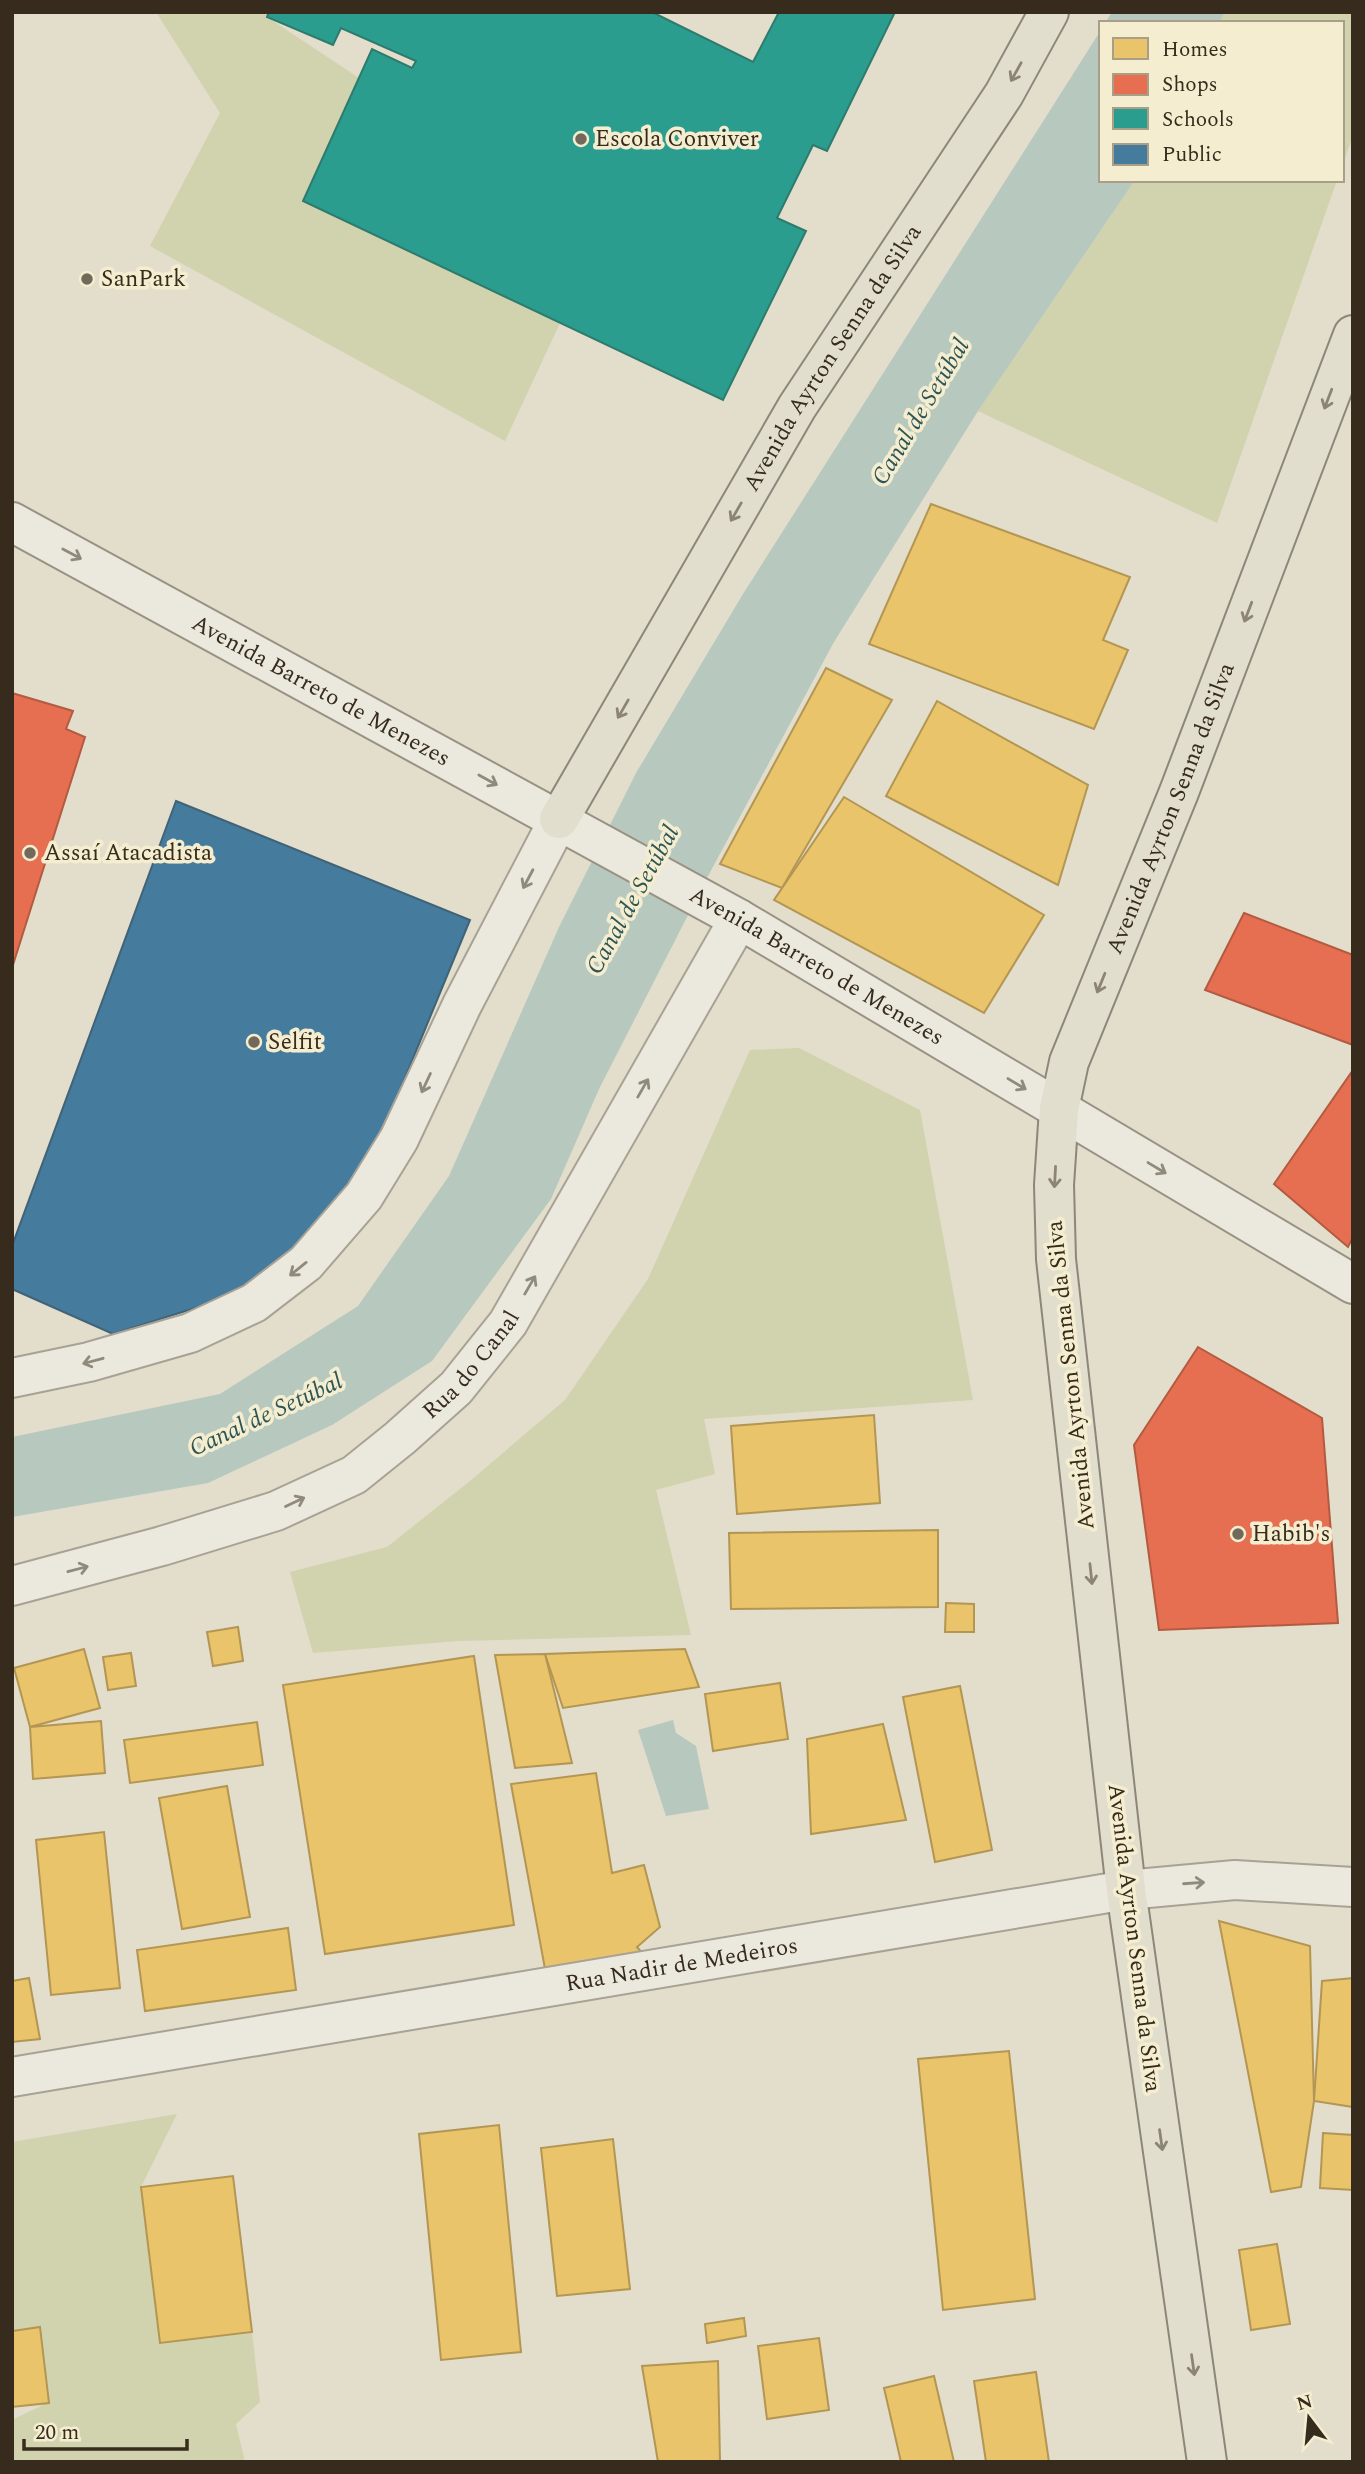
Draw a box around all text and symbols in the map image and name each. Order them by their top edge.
legend [1099,21,1344,182]
text: Homes [1162,34,1228,66]
one-way arrow [1009,61,1022,82]
text: Shops [1162,69,1218,101]
text: Schools [1162,104,1234,136]
place label: Escola Conviver [595,122,759,157]
marker: Escola Conviver [573,131,589,147]
text: Public [1162,139,1222,171]
street label: Avenida Ayrton Senna da Silva [734,217,931,498]
place label: SanPark [101,262,186,297]
marker: SanPark [79,271,95,287]
water label: Canal de Setúbal [863,332,979,492]
one-way arrow [1321,388,1333,409]
one-way arrow [729,501,742,522]
one-way arrow [62,547,82,561]
one-way arrow [1240,600,1253,622]
street label: Avenida Barreto de Menezes [185,606,457,776]
street label: Avenida Ayrton Senna da Silva [1097,658,1244,960]
one-way arrow [615,699,629,719]
one-way arrow [477,773,497,787]
water label: Canal de Setúbal [577,819,689,981]
place label: Assaí Atacadista [44,836,212,871]
marker: Assaí Atacadista [22,845,38,861]
one-way arrow [520,868,534,889]
street label: Avenida Barreto de Menezes [683,877,951,1055]
one-way arrow [1094,972,1107,993]
place label: Selfit [268,1025,322,1060]
marker: Selfit [246,1034,262,1050]
one-way arrow [419,1071,432,1093]
one-way arrow [1007,1077,1027,1091]
one-way arrow [636,1078,650,1098]
one-way arrow [1147,1161,1167,1175]
one-way arrow [1048,1165,1061,1188]
street label: Avenida Ayrton Senna da Silva [1037,1219,1105,1531]
one-way arrow [290,1261,308,1276]
one-way arrow [524,1275,537,1296]
street label: Rua do Canal [414,1304,529,1428]
one-way arrow [82,1355,105,1368]
water label: Canal de Setúbal [183,1364,349,1466]
one-way arrow [284,1495,306,1508]
place label: Habib's [1252,1517,1330,1552]
marker: Habib's [1230,1526,1246,1542]
one-way arrow [67,1562,89,1575]
one-way arrow [1085,1562,1098,1584]
street label: Avenida Ayrton Senna da Silva [1098,1782,1170,2094]
one-way arrow [1182,1876,1205,1889]
street label: Rua Nadir de Medeiros [563,1928,800,2001]
one-way arrow [1155,2128,1168,2151]
one-way arrow [1187,2353,1200,2376]
north arrow [1274,2383,1344,2453]
text: N [1293,2387,1316,2419]
scale bar [24,2408,187,2452]
text: 20 m [35,2417,79,2449]

